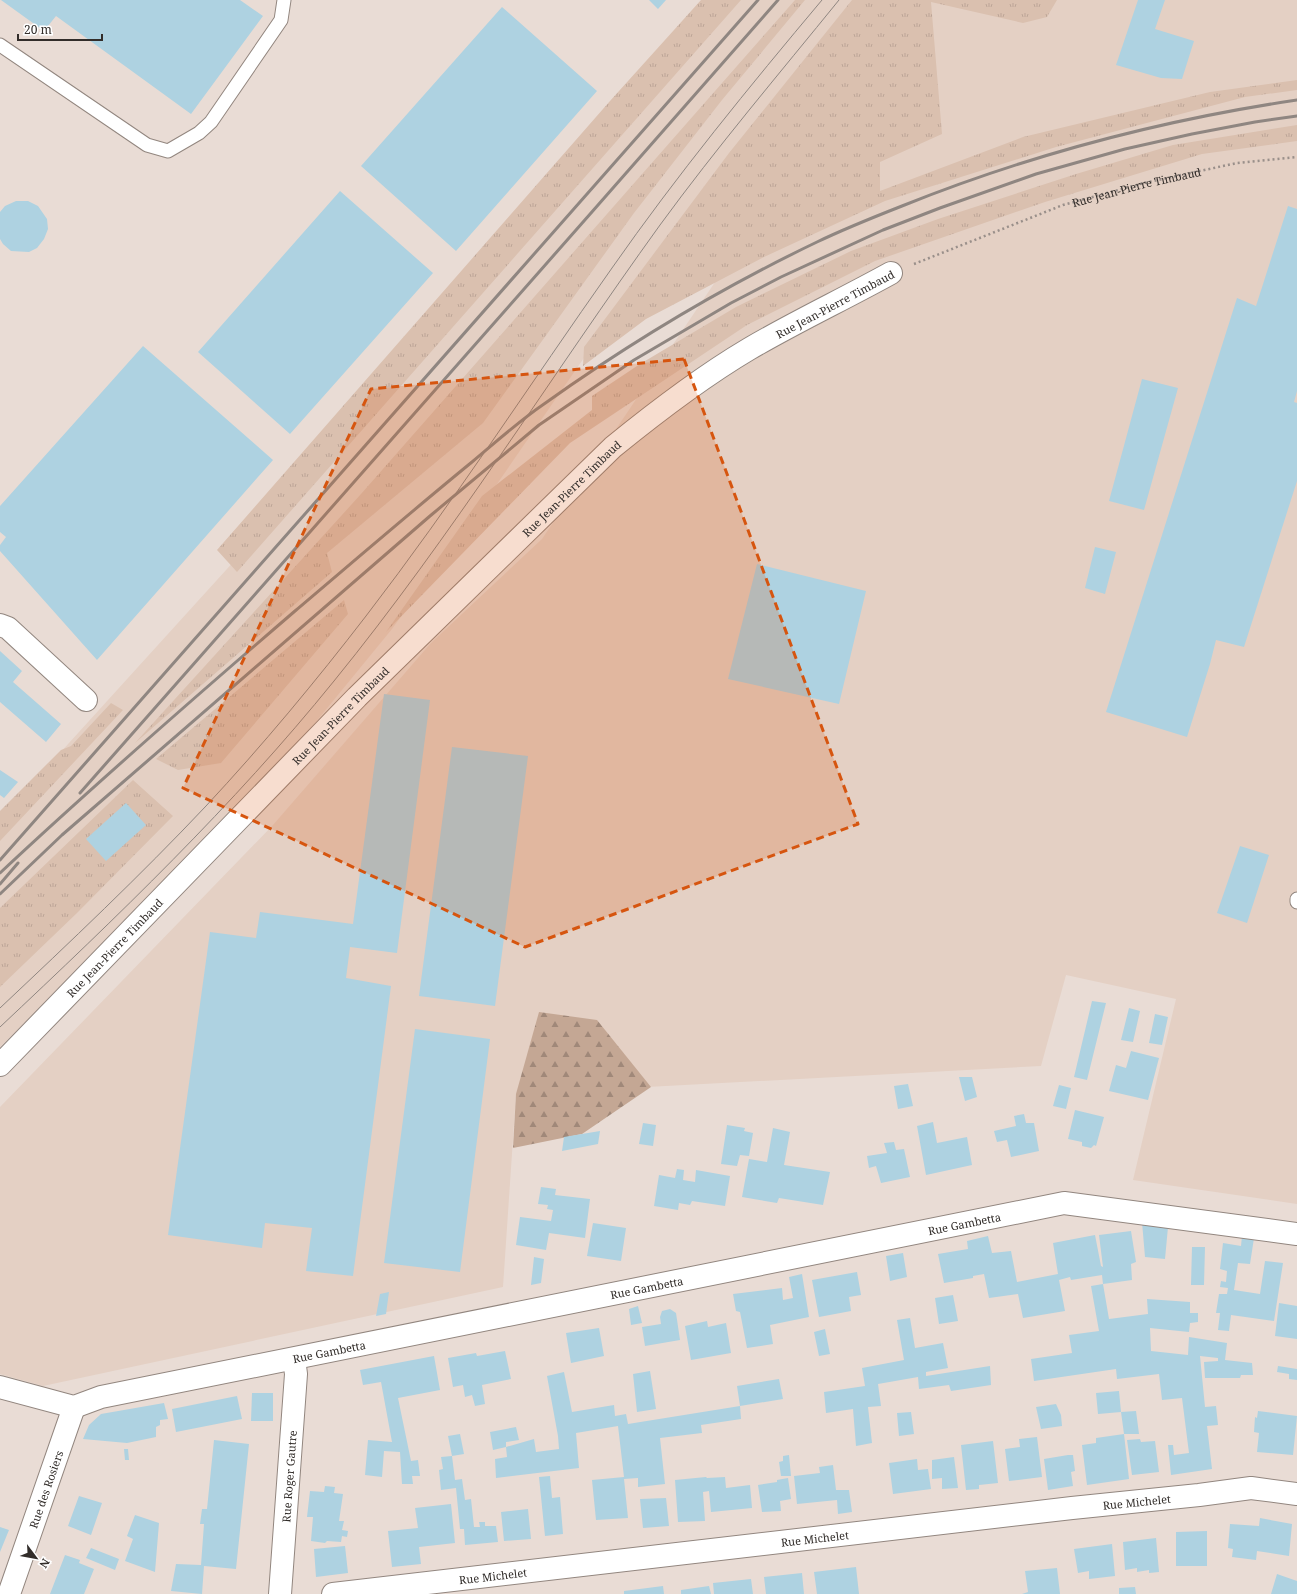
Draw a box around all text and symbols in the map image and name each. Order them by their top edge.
scale bar [18,16,102,42]
text: 20 m [24,21,52,38]
street label: Rue Jean-Pierre Timbaud [1070,163,1202,210]
street label: Rue Jean-Pierre Timbaud [773,266,897,342]
street label: Rue Jean-Pierre Timbaud [519,436,624,539]
street label: Rue Jean-Pierre Timbaud [288,663,392,767]
street label: Rue Jean-Pierre Timbaud [63,894,166,1000]
street label: Rue Gambetta [926,1208,1002,1238]
street label: Rue Gambetta [609,1272,684,1302]
street label: Rue Gambetta [291,1336,367,1366]
street label: Rue Roger Gautre [278,1430,299,1523]
street label: Rue des Rosiers [25,1448,66,1530]
street label: Rue Michelet [1102,1490,1172,1512]
street label: Rue Michelet [780,1527,850,1549]
north arrow [16,1538,56,1578]
text: N [36,1556,54,1571]
street label: Rue Michelet [458,1564,528,1587]

